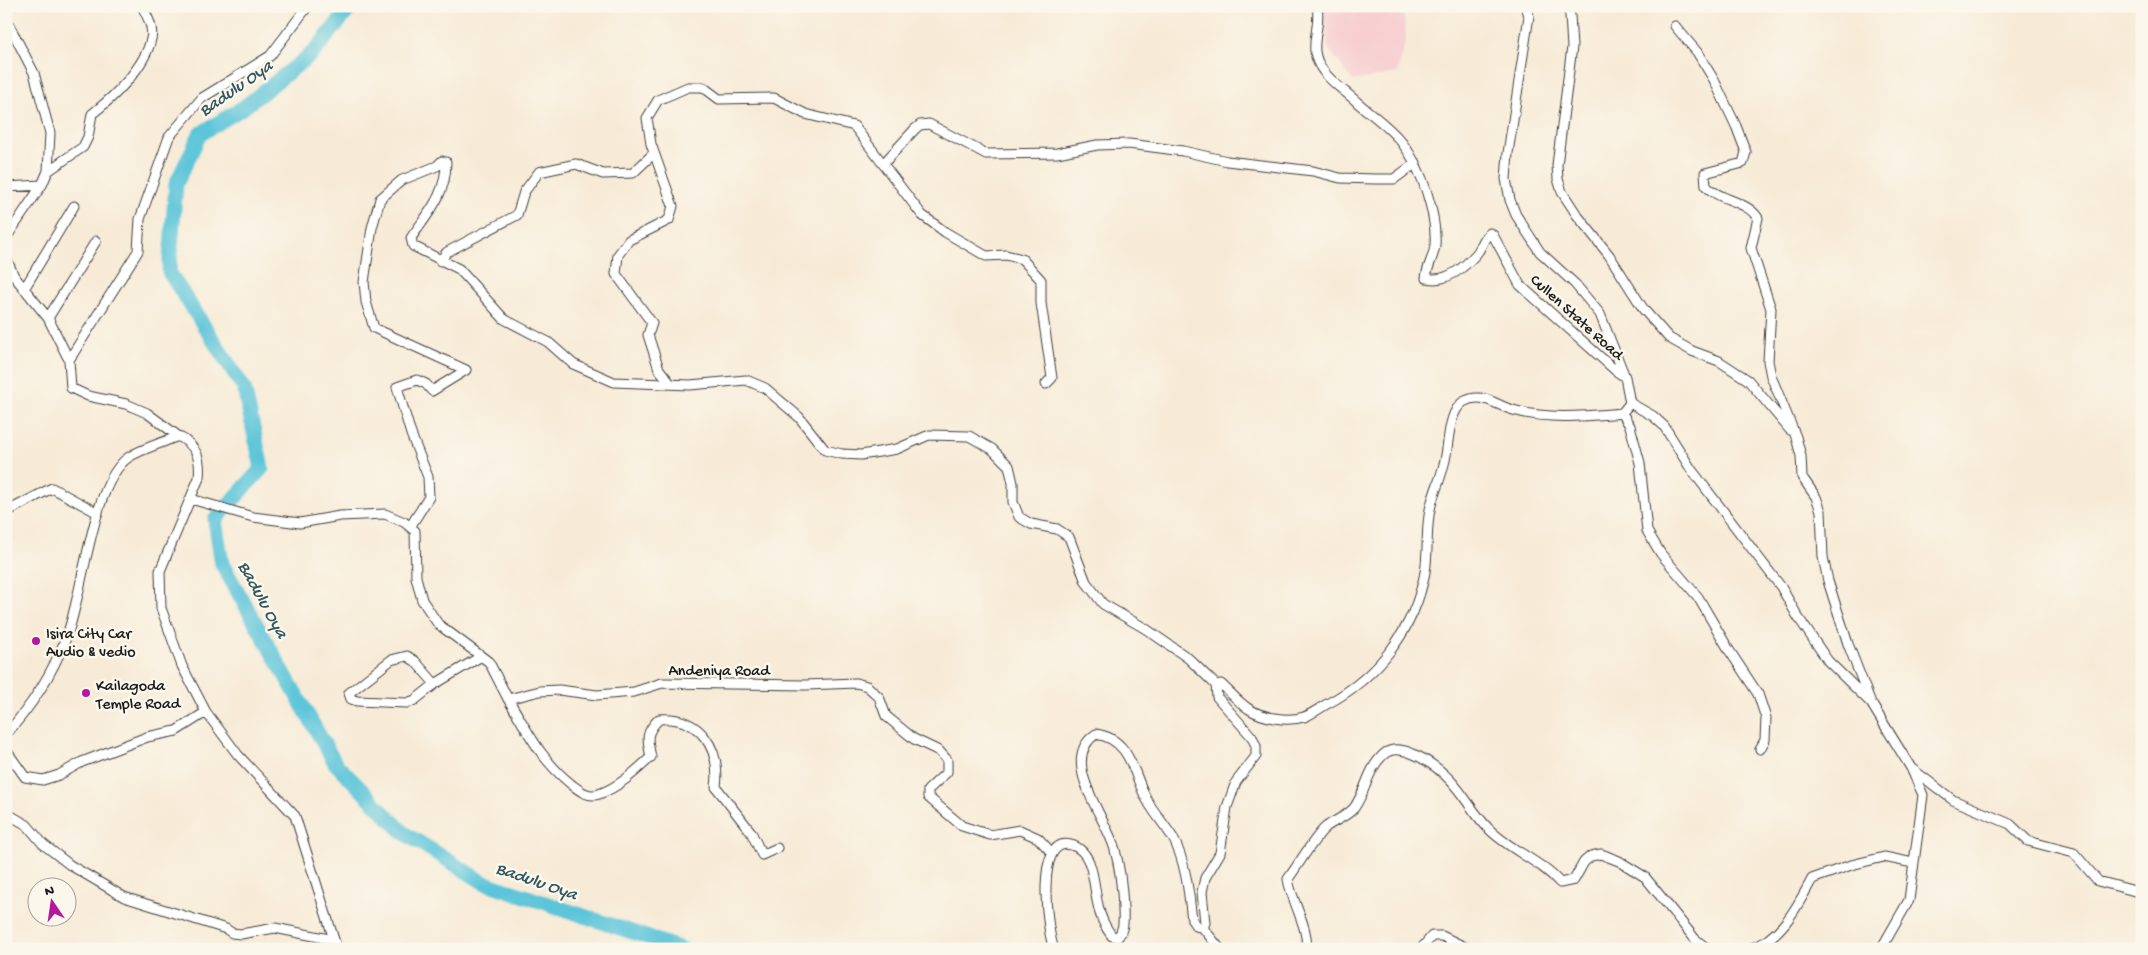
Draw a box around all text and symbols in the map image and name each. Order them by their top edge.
water label: Badulu Oya [196,56,278,122]
street label: Cullen State Road [1525,272,1628,367]
water label: Badulu Oya [232,558,292,643]
place label: Isira City Car Audio & vedio [46,626,136,663]
marker: Isira City Car Audio & vedio [30,635,42,647]
street label: Andeniya Road [668,663,771,682]
place label: Kailagoda Temple Road [95,678,182,715]
marker: Kailagoda Temple Road [80,687,92,699]
water label: Badulu Oya [493,859,581,906]
north arrow [28,878,78,928]
text: N [43,882,56,901]

